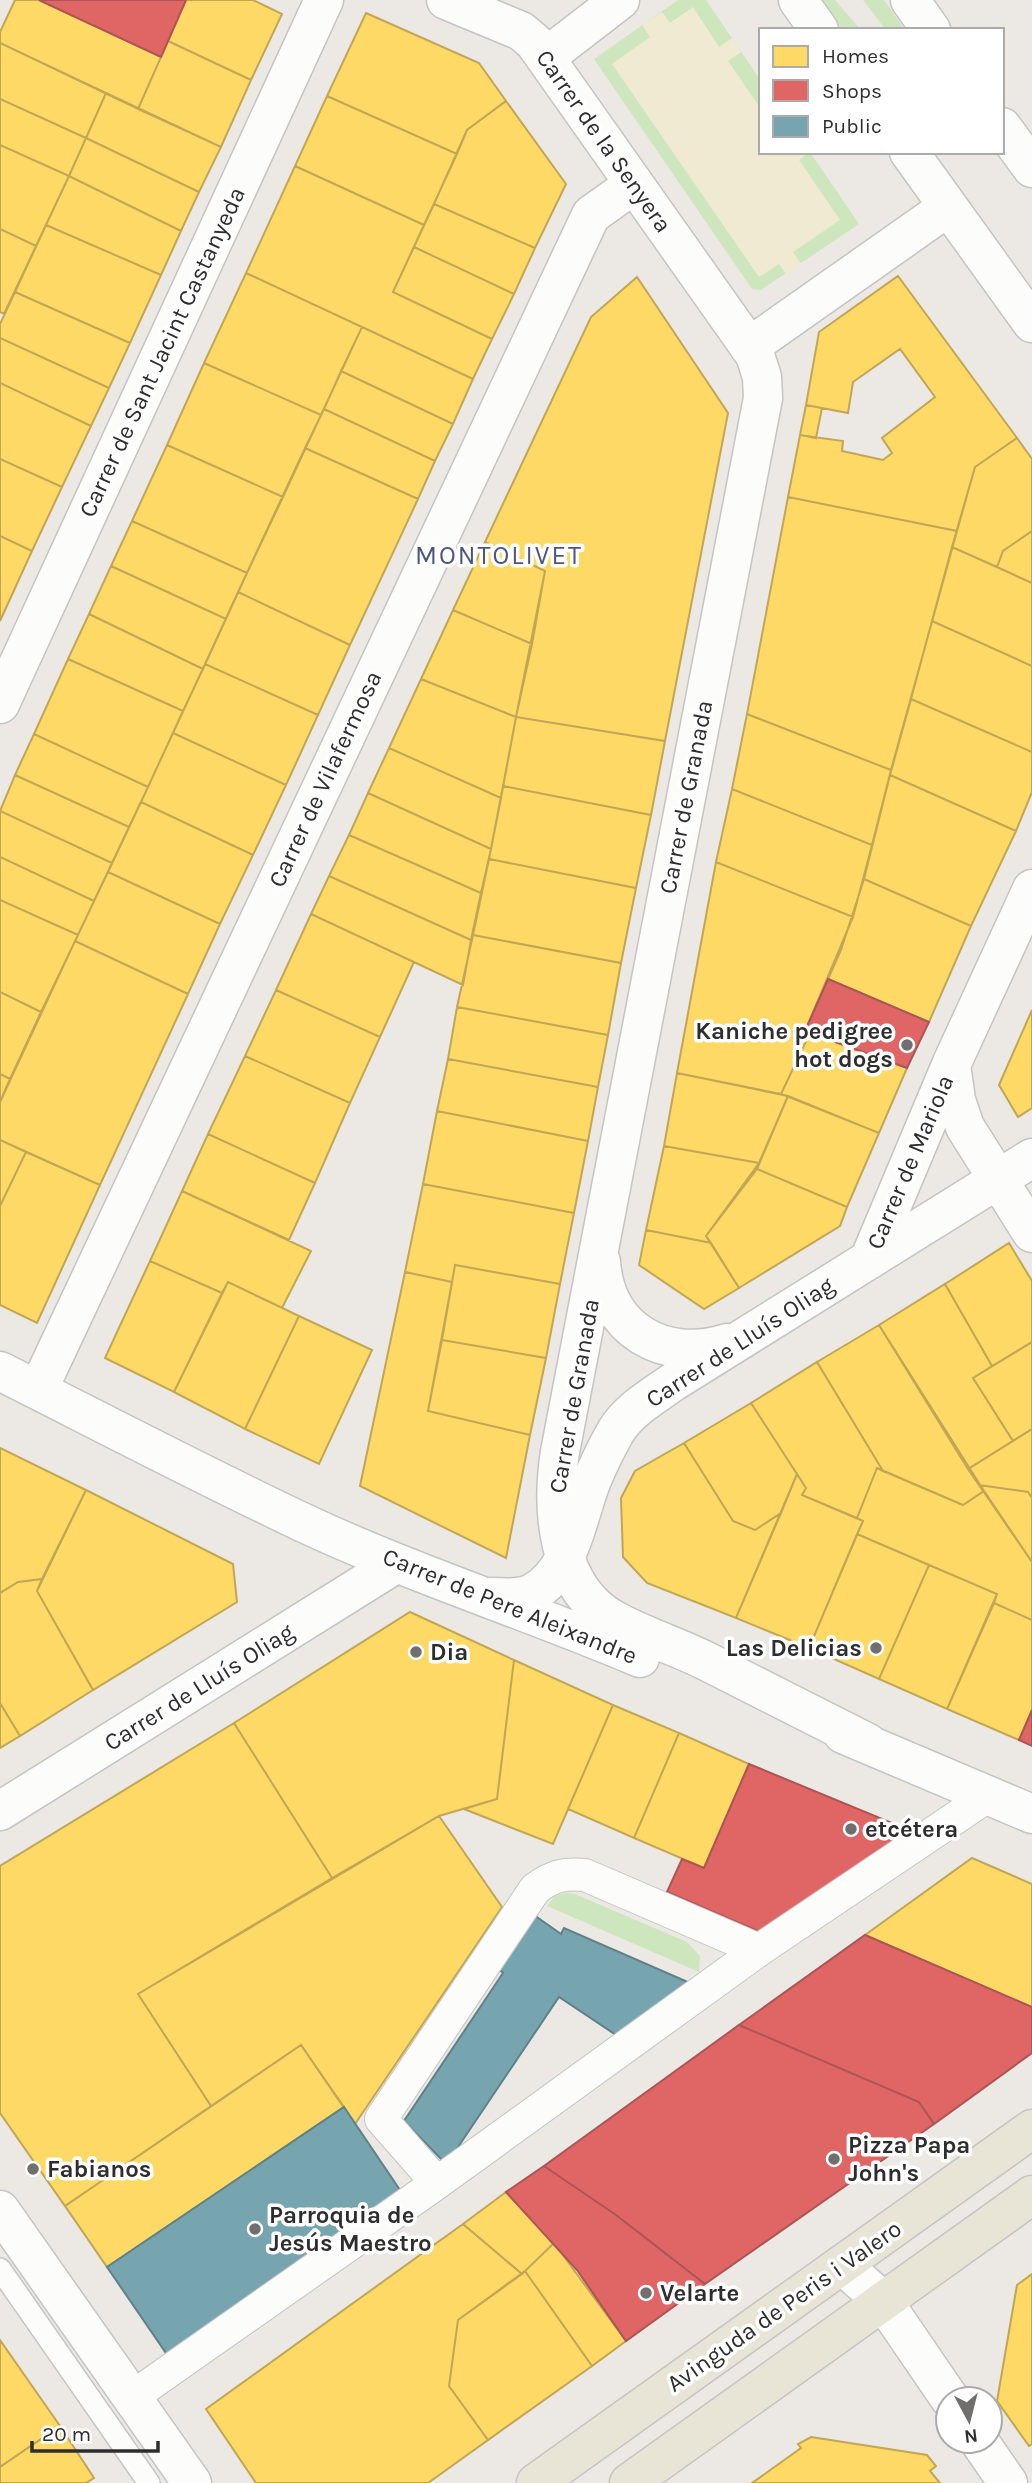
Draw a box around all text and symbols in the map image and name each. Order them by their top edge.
legend [759,28,1004,154]
street label: Carrer de la Senyera [530,44,678,238]
text: Homes [822,44,889,68]
text: Shops [822,79,882,103]
text: Public [822,114,882,138]
street label: Carrer de Sant Jacint Castanyeda [73,183,251,521]
district label: MONTOLIVET [415,540,583,571]
street label: Carrer de Vilafermosa [263,666,387,892]
street label: Carrer de Granada [653,698,719,896]
place label: Kaniche pedigree hot dogs [695,1017,893,1073]
marker: Kaniche pedigree hot dogs [899,1037,915,1053]
street label: Carrer de Mariola [861,1071,959,1253]
street label: Carrer de Lluís Oliag [641,1271,840,1413]
street label: Carrer de Granada [543,1297,605,1495]
street label: Carrer de Pere Aleixandre [379,1542,641,1670]
street label: Carrer de Lluís Oliag [99,1617,299,1757]
place label: Las Delicias [726,1634,862,1662]
place label: Dia [430,1638,468,1666]
marker: Las Delicias [868,1640,884,1656]
marker: Dia [408,1644,424,1660]
place label: etcétera [865,1815,958,1843]
marker: etcétera [843,1821,859,1837]
place label: Pizza Papa John's [848,2131,970,2187]
marker: Pizza Papa John's [826,2151,842,2167]
place label: Fabianos [47,2155,151,2183]
marker: Fabianos [25,2161,41,2177]
place label: Parroquia de Jesús Maestro [269,2201,432,2257]
street label: Avinguda de Peris i Valero [661,2214,907,2398]
marker: Parroquia de Jesús Maestro [247,2221,263,2237]
place label: Velarte [660,2279,739,2307]
marker: Velarte [638,2285,654,2301]
north arrow [934,2385,1004,2455]
scale bar [32,2410,158,2454]
text: 20 m [42,2422,91,2446]
text: N [963,2424,979,2448]

